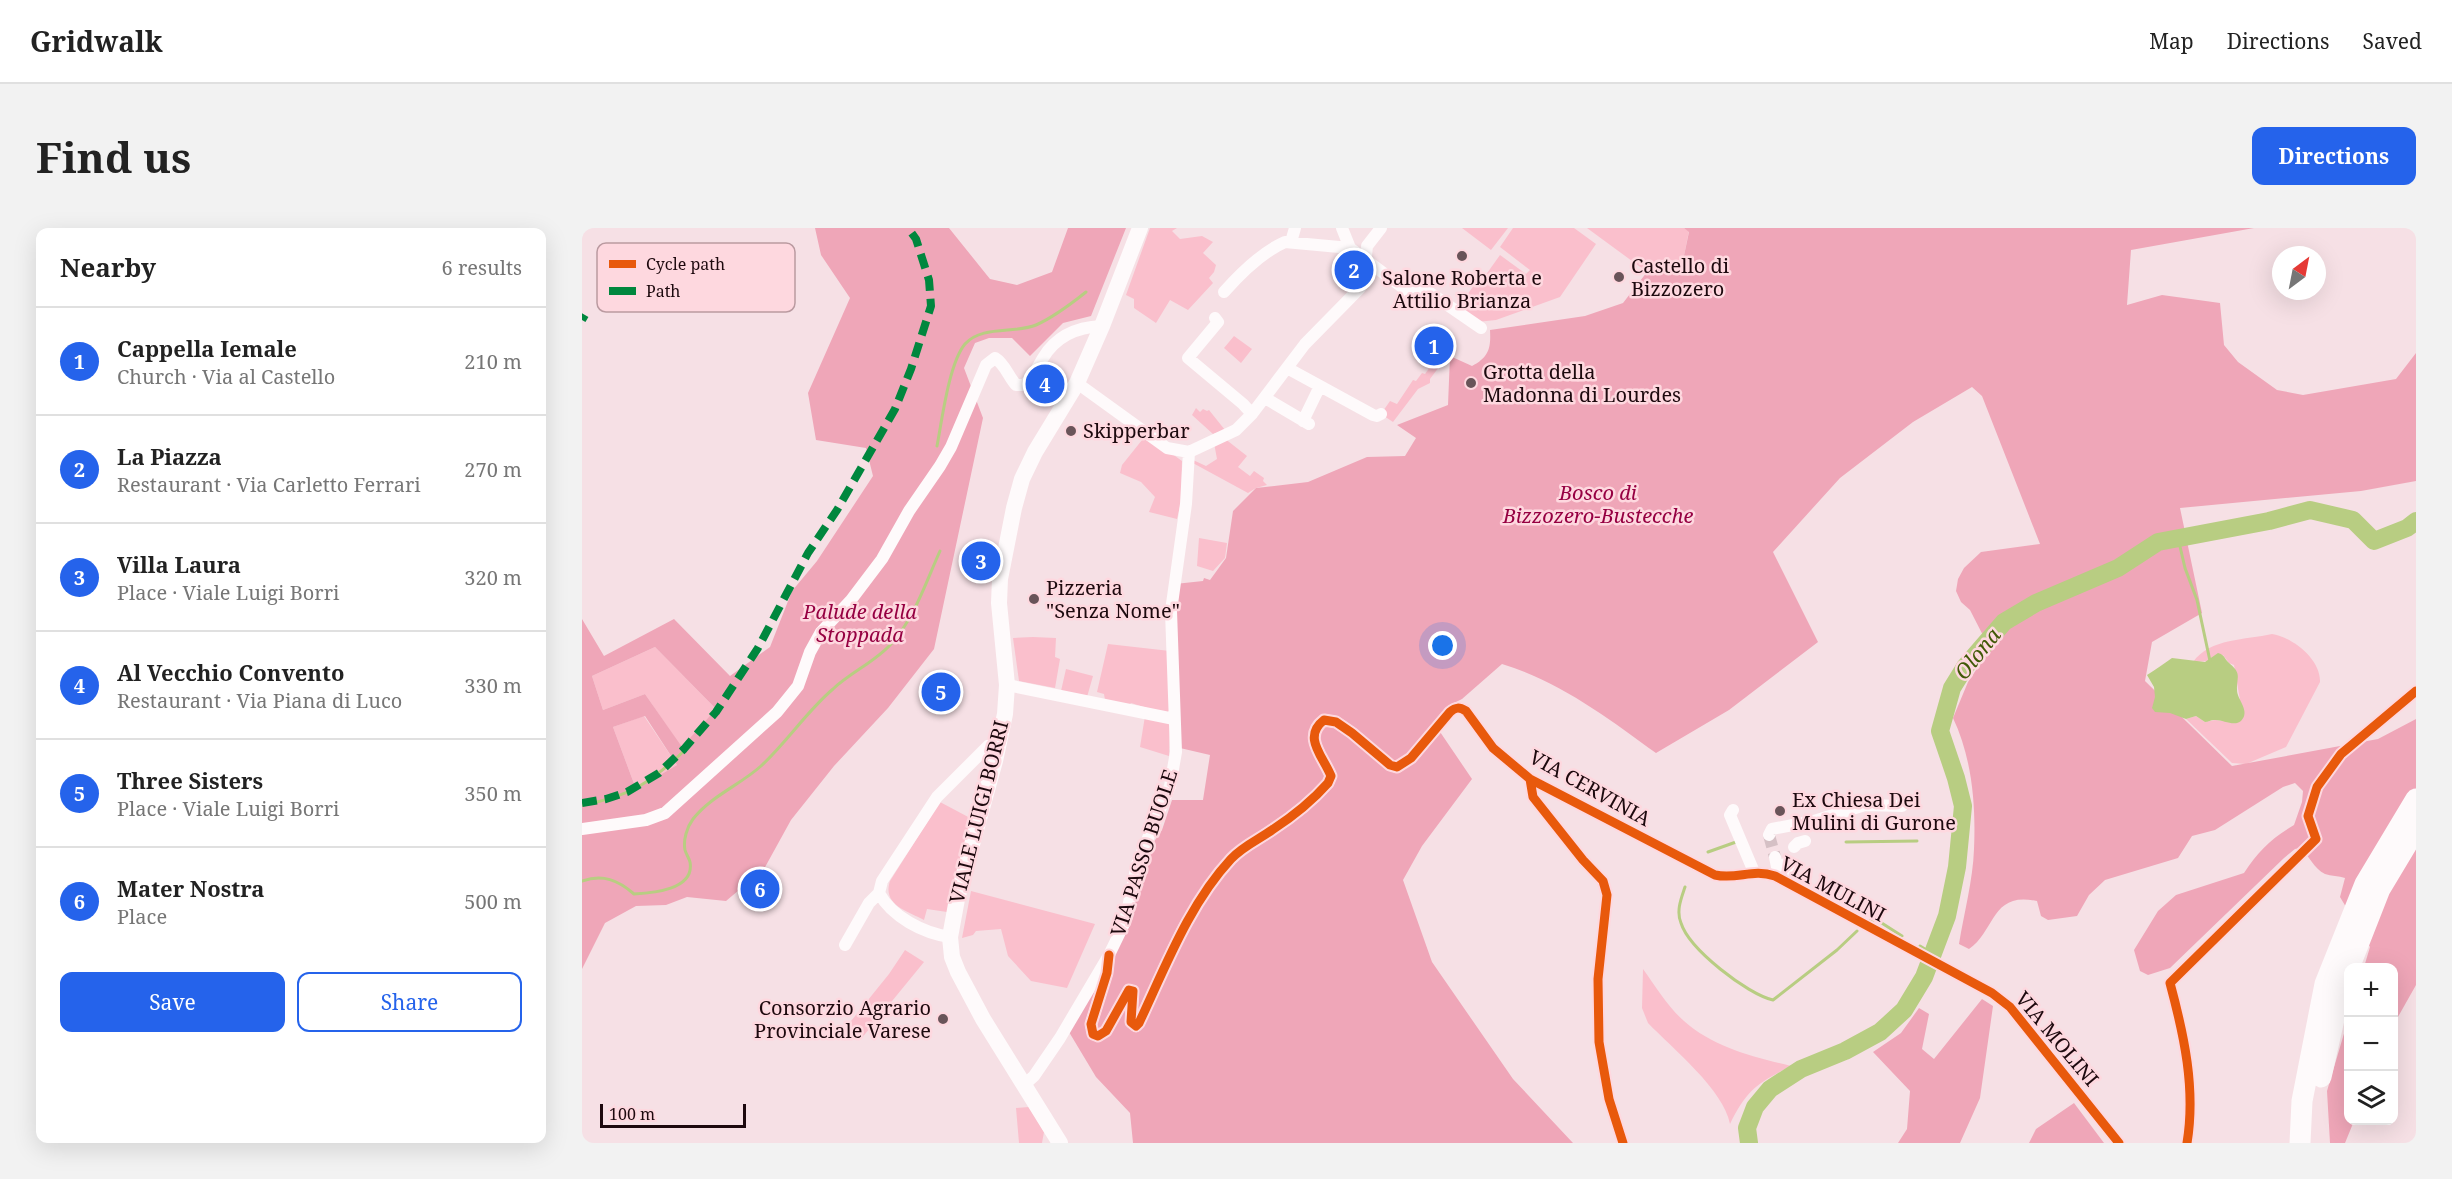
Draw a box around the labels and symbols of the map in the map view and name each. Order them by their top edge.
legend [597,243,795,312]
north arrow [2272,246,2326,300]
pin: 2 [1334,248,1374,292]
marker: Salone Roberta e Attilio Brianza [1455,249,1469,263]
place label: Castello di Bizzozero [1631,252,1730,302]
text: Cycle path [646,253,725,275]
place label: Salone Roberta e Attilio Brianza [1382,264,1542,314]
marker: Castello di Bizzozero [1612,270,1626,284]
text: Path [646,280,680,302]
pin: 1 [1414,324,1454,368]
place label: Grotta della Madonna di Lourdes [1483,358,1681,408]
pin: 4 [1026,362,1064,406]
marker: Grotta della Madonna di Lourdes [1464,376,1478,390]
place label: Skipperbar [1083,417,1190,444]
marker: Skipperbar [1064,424,1078,438]
park label: Bosco di Bizzozero-Bustecche [1502,479,1693,529]
pin: 3 [962,538,1000,584]
place label: Pizzeria "Senza Nome" [1046,574,1180,624]
marker: Pizzeria "Senza Nome" [1027,592,1041,606]
park label: Palude della Stoppada [802,598,917,648]
water label: Olona [1948,621,2007,685]
your location [1428,631,1457,660]
pin: 5 [922,670,960,714]
street label: VIALE LUIGI BORRI [943,718,1014,906]
street label: VIA CERVINIA [1525,743,1657,833]
street label: VIA PASSO BUOLE [1104,766,1183,940]
place label: Ex Chiesa Dei Mulini di Gurone [1792,786,1956,836]
marker: Ex Chiesa Dei Mulini di Gurone [1773,804,1787,818]
street label: VIA MULINI [1776,849,1891,928]
pin: 6 [740,866,780,912]
street label: VIA MOLINI [2010,986,2105,1092]
place label: Consorzio Agrario Provinciale Varese [754,994,931,1044]
marker: Consorzio Agrario Provinciale Varese [936,1012,950,1026]
scale bar [600,1101,746,1128]

